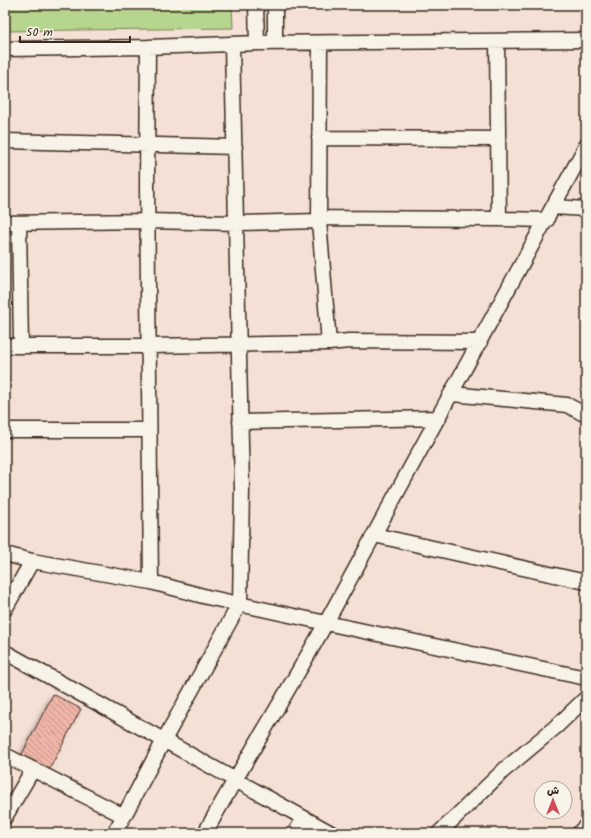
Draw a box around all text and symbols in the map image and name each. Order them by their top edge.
scale bar [20,18,130,44]
text: 50 m [26,23,53,42]
north arrow [533,780,573,820]
text: ش [547,782,559,800]

